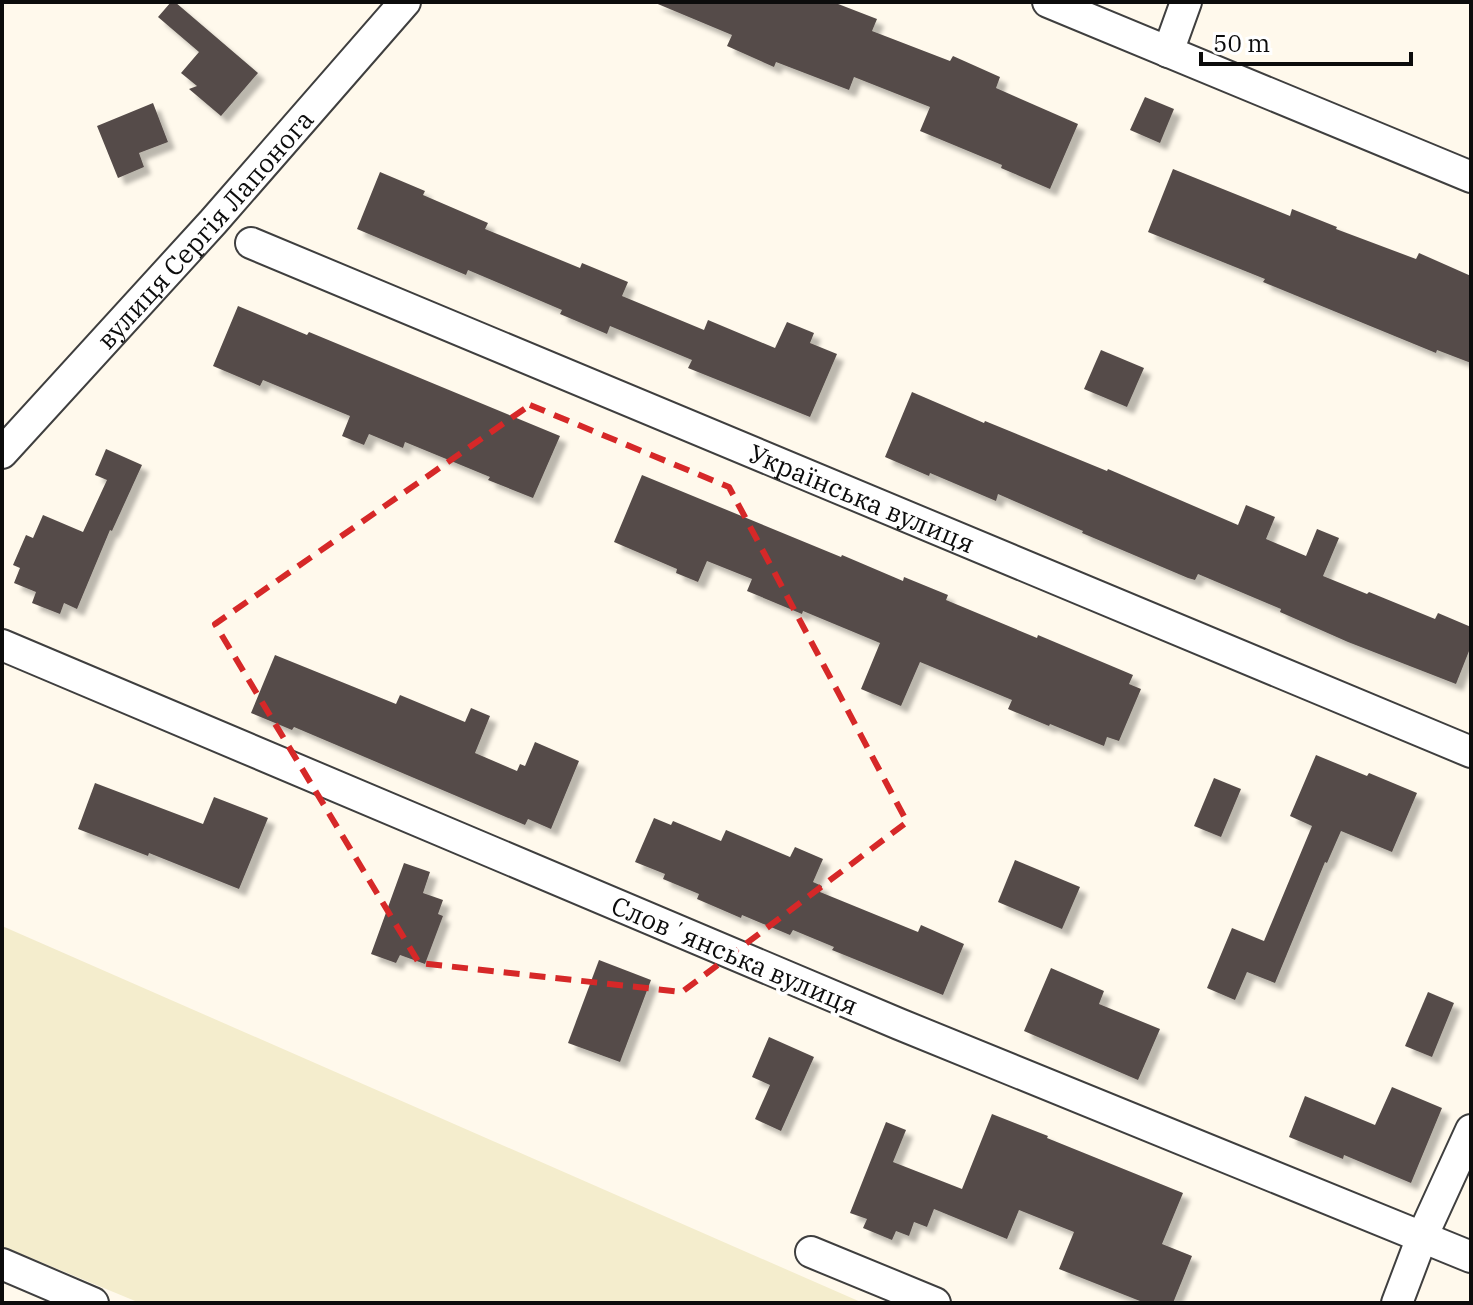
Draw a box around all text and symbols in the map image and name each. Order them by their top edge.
scale bar [1201,16,1411,66]
text: 50 m [1213,27,1270,59]
street label: вулиця Сергія Лапонога [89,102,320,356]
street label: Українська вулиця [744,436,980,560]
street label: Словʼянська вулиця [607,888,863,1022]

